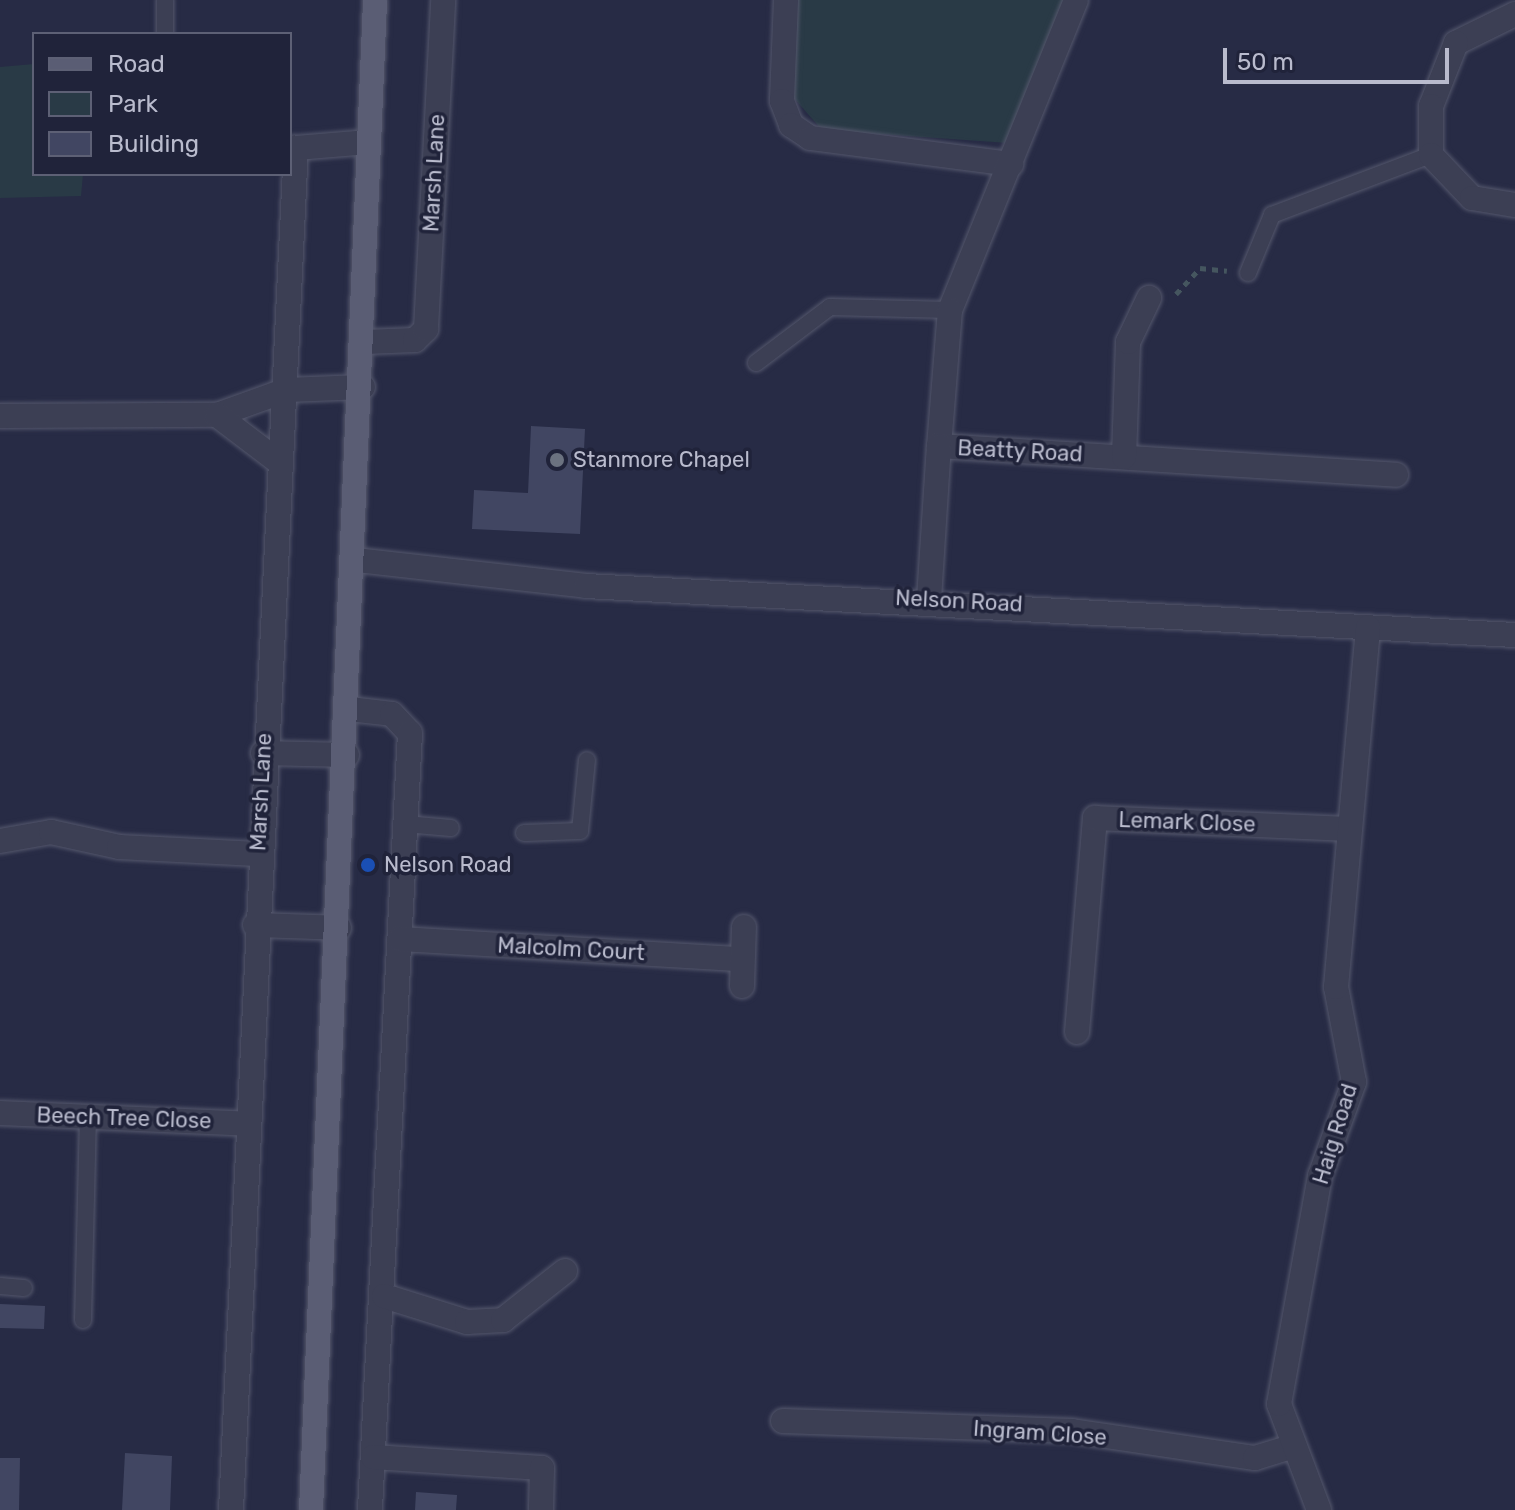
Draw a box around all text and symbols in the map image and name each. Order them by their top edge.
legend [32,32,292,176]
scale bar [1227,32,1453,82]
text: 50 m [1237,48,1294,76]
text: Road [108,50,165,78]
text: Park [108,90,158,118]
street label: Marsh Lane [418,113,450,233]
text: Building [108,130,199,158]
street label: Beatty Road [956,435,1084,467]
place label: Stanmore Chapel [573,447,750,473]
marker: Stanmore Chapel [548,451,566,469]
street label: Nelson Road [895,584,1023,618]
street label: Marsh Lane [245,732,277,852]
street label: Lemark Close [1118,806,1256,838]
place label: Nelson Road [384,852,512,878]
marker: Nelson Road [359,856,377,874]
street label: Malcolm Court [497,932,645,966]
street label: Haig Road [1307,1080,1363,1188]
street label: Beech Tree Close [36,1102,212,1134]
street label: Ingram Close [972,1415,1108,1451]

